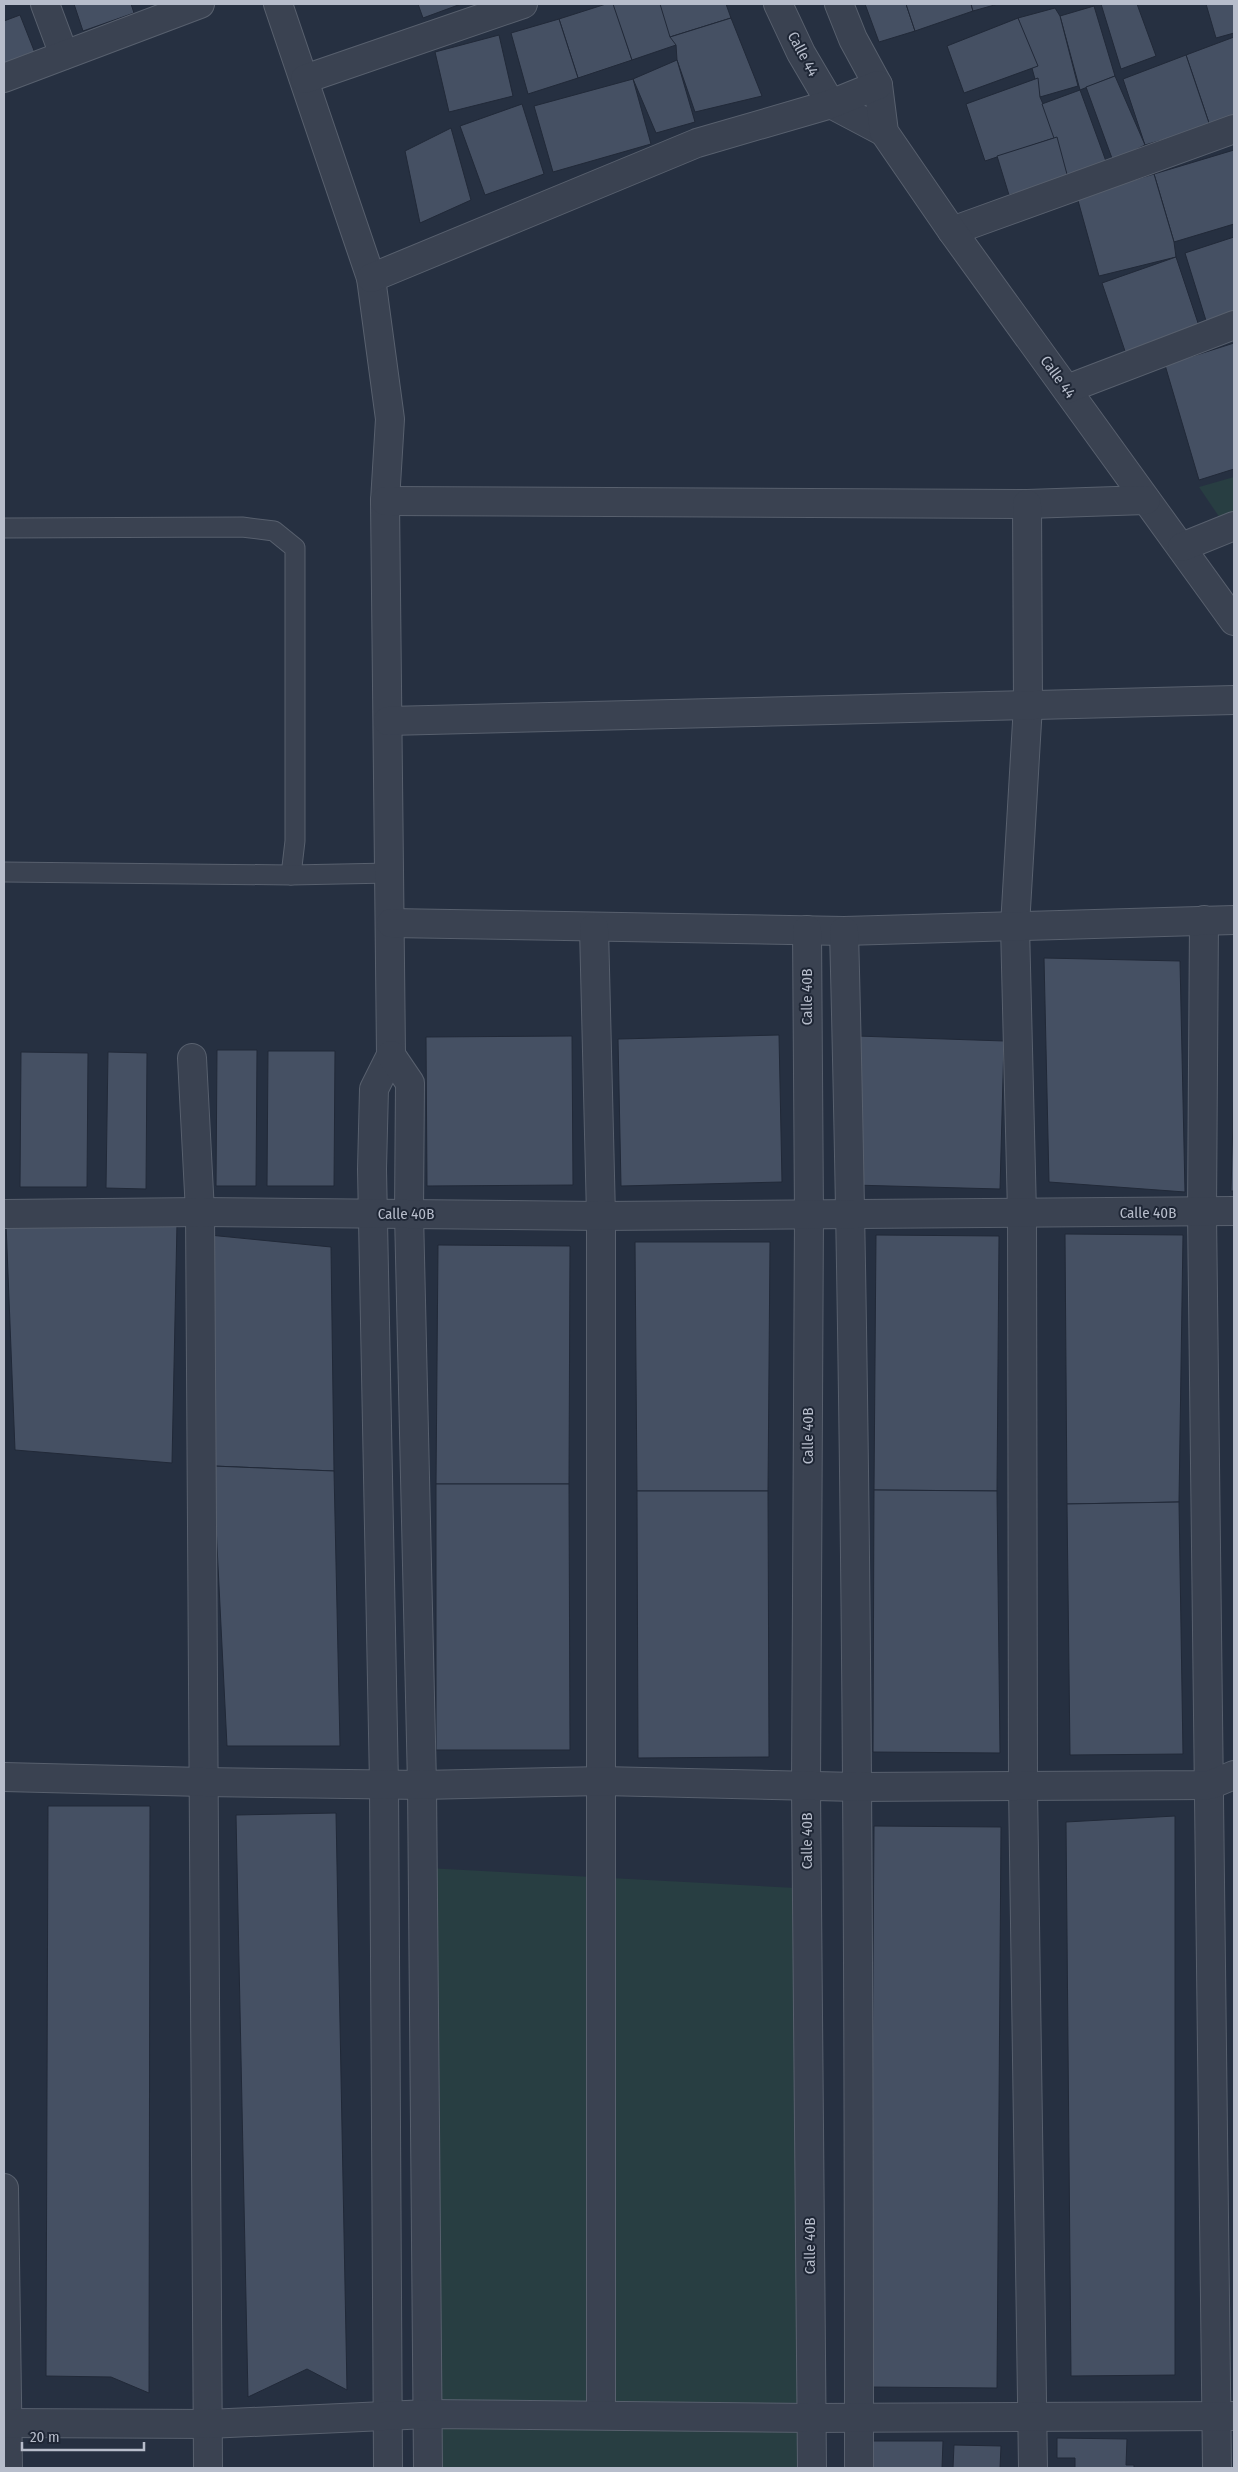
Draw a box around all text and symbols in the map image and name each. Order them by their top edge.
street label: Calle 44 [784,29,822,79]
street label: Calle 44 [1037,352,1079,402]
street label: Calle 40B [798,969,816,1025]
street label: Calle 40B [1120,1204,1176,1222]
street label: Calle 40B [378,1205,434,1223]
street label: Calle 40B [799,1408,817,1464]
street label: Calle 40B [798,1813,816,1869]
street label: Calle 40B [801,2218,819,2274]
scale bar [22,2420,145,2452]
text: 20 m [30,2428,60,2446]

